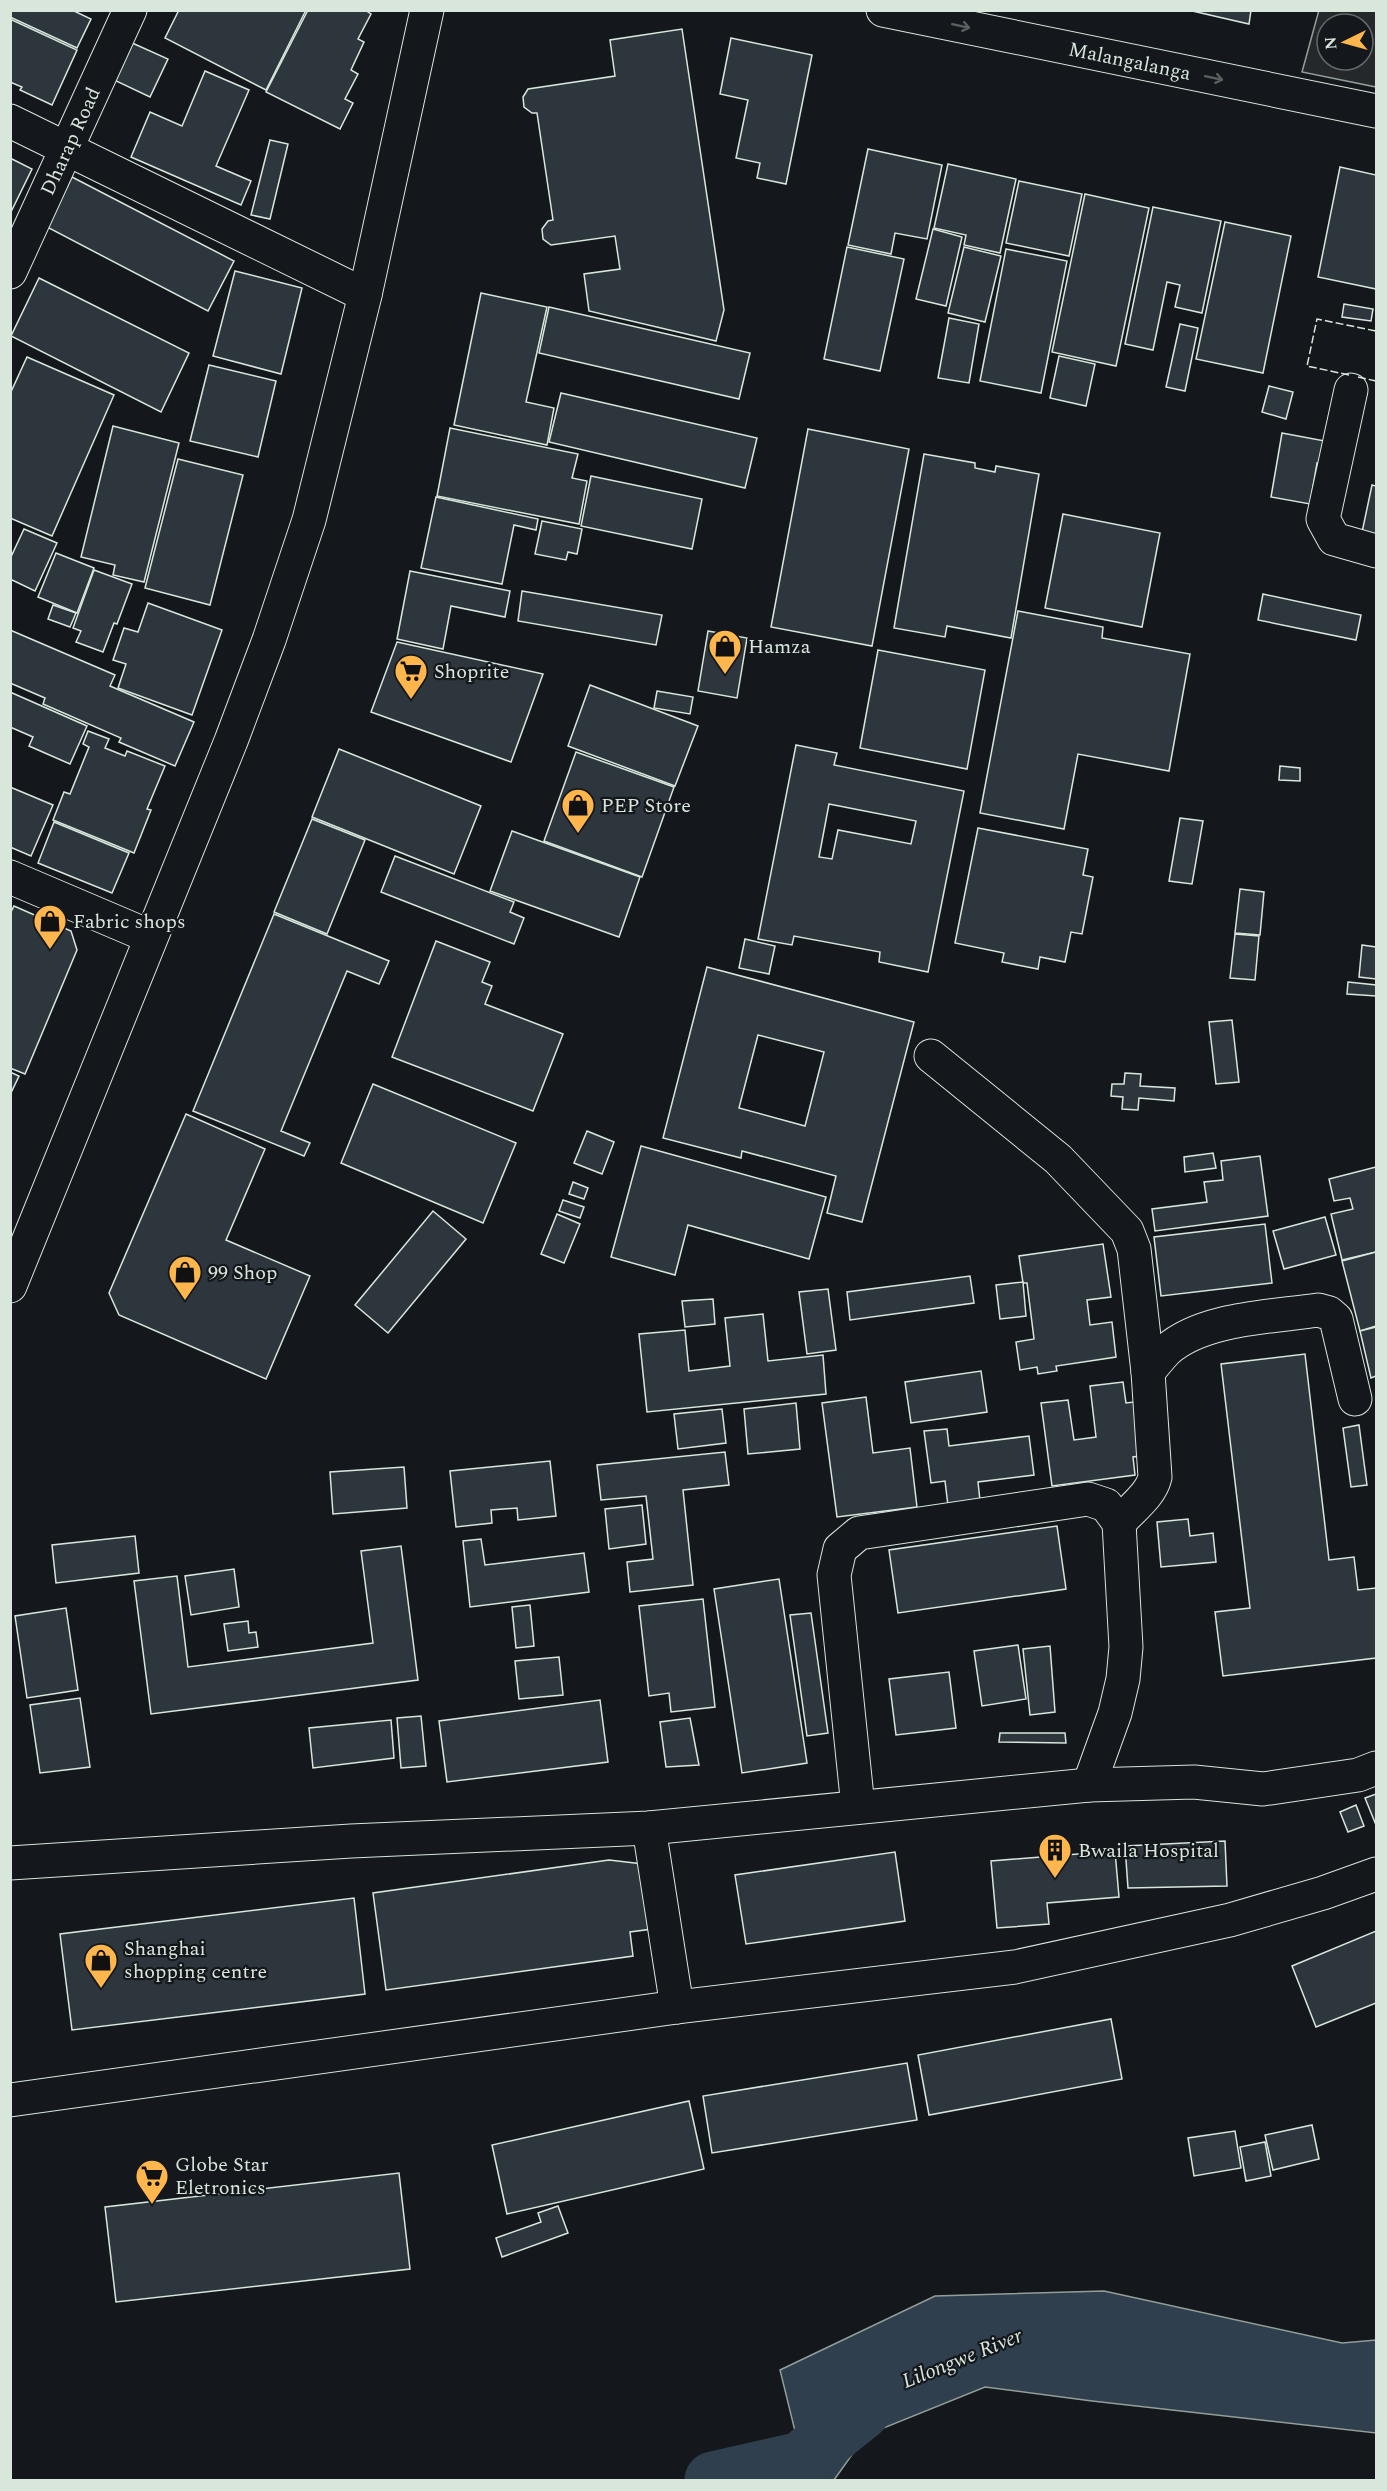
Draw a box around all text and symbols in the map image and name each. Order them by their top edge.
north arrow [1315,12,1375,72]
one-way arrow [951,21,970,33]
street label: Malangalanga [1066,34,1194,89]
text: N [1319,36,1344,51]
one-way arrow [1204,73,1223,84]
street label: Dharap Road [33,82,109,201]
shop icon: Hamza [707,628,743,675]
place label: Hamza [748,632,811,662]
supermarket icon: Shoprite [393,653,429,700]
place label: Shoprite [434,657,509,687]
shop icon: PEP Store [560,787,596,834]
place label: PEP Store [601,791,691,821]
shop icon: Fabric shops [32,903,68,950]
place label: Fabric shops [73,907,186,937]
shop icon: 99 Shop [167,1254,203,1301]
place label: 99 Shop [208,1258,277,1288]
building icon: Bwaila Hospital [1037,1832,1073,1879]
place label: Bwaila Hospital [1078,1836,1219,1866]
place label: Shanghai shopping centre [124,1934,267,1987]
shop icon: Shanghai shopping centre [83,1942,119,1989]
place label: Globe Star Eletronics [175,2150,269,2203]
supermarket icon: Globe Star Eletronics [134,2158,170,2205]
water label: Lilongwe River [897,2320,1028,2398]

